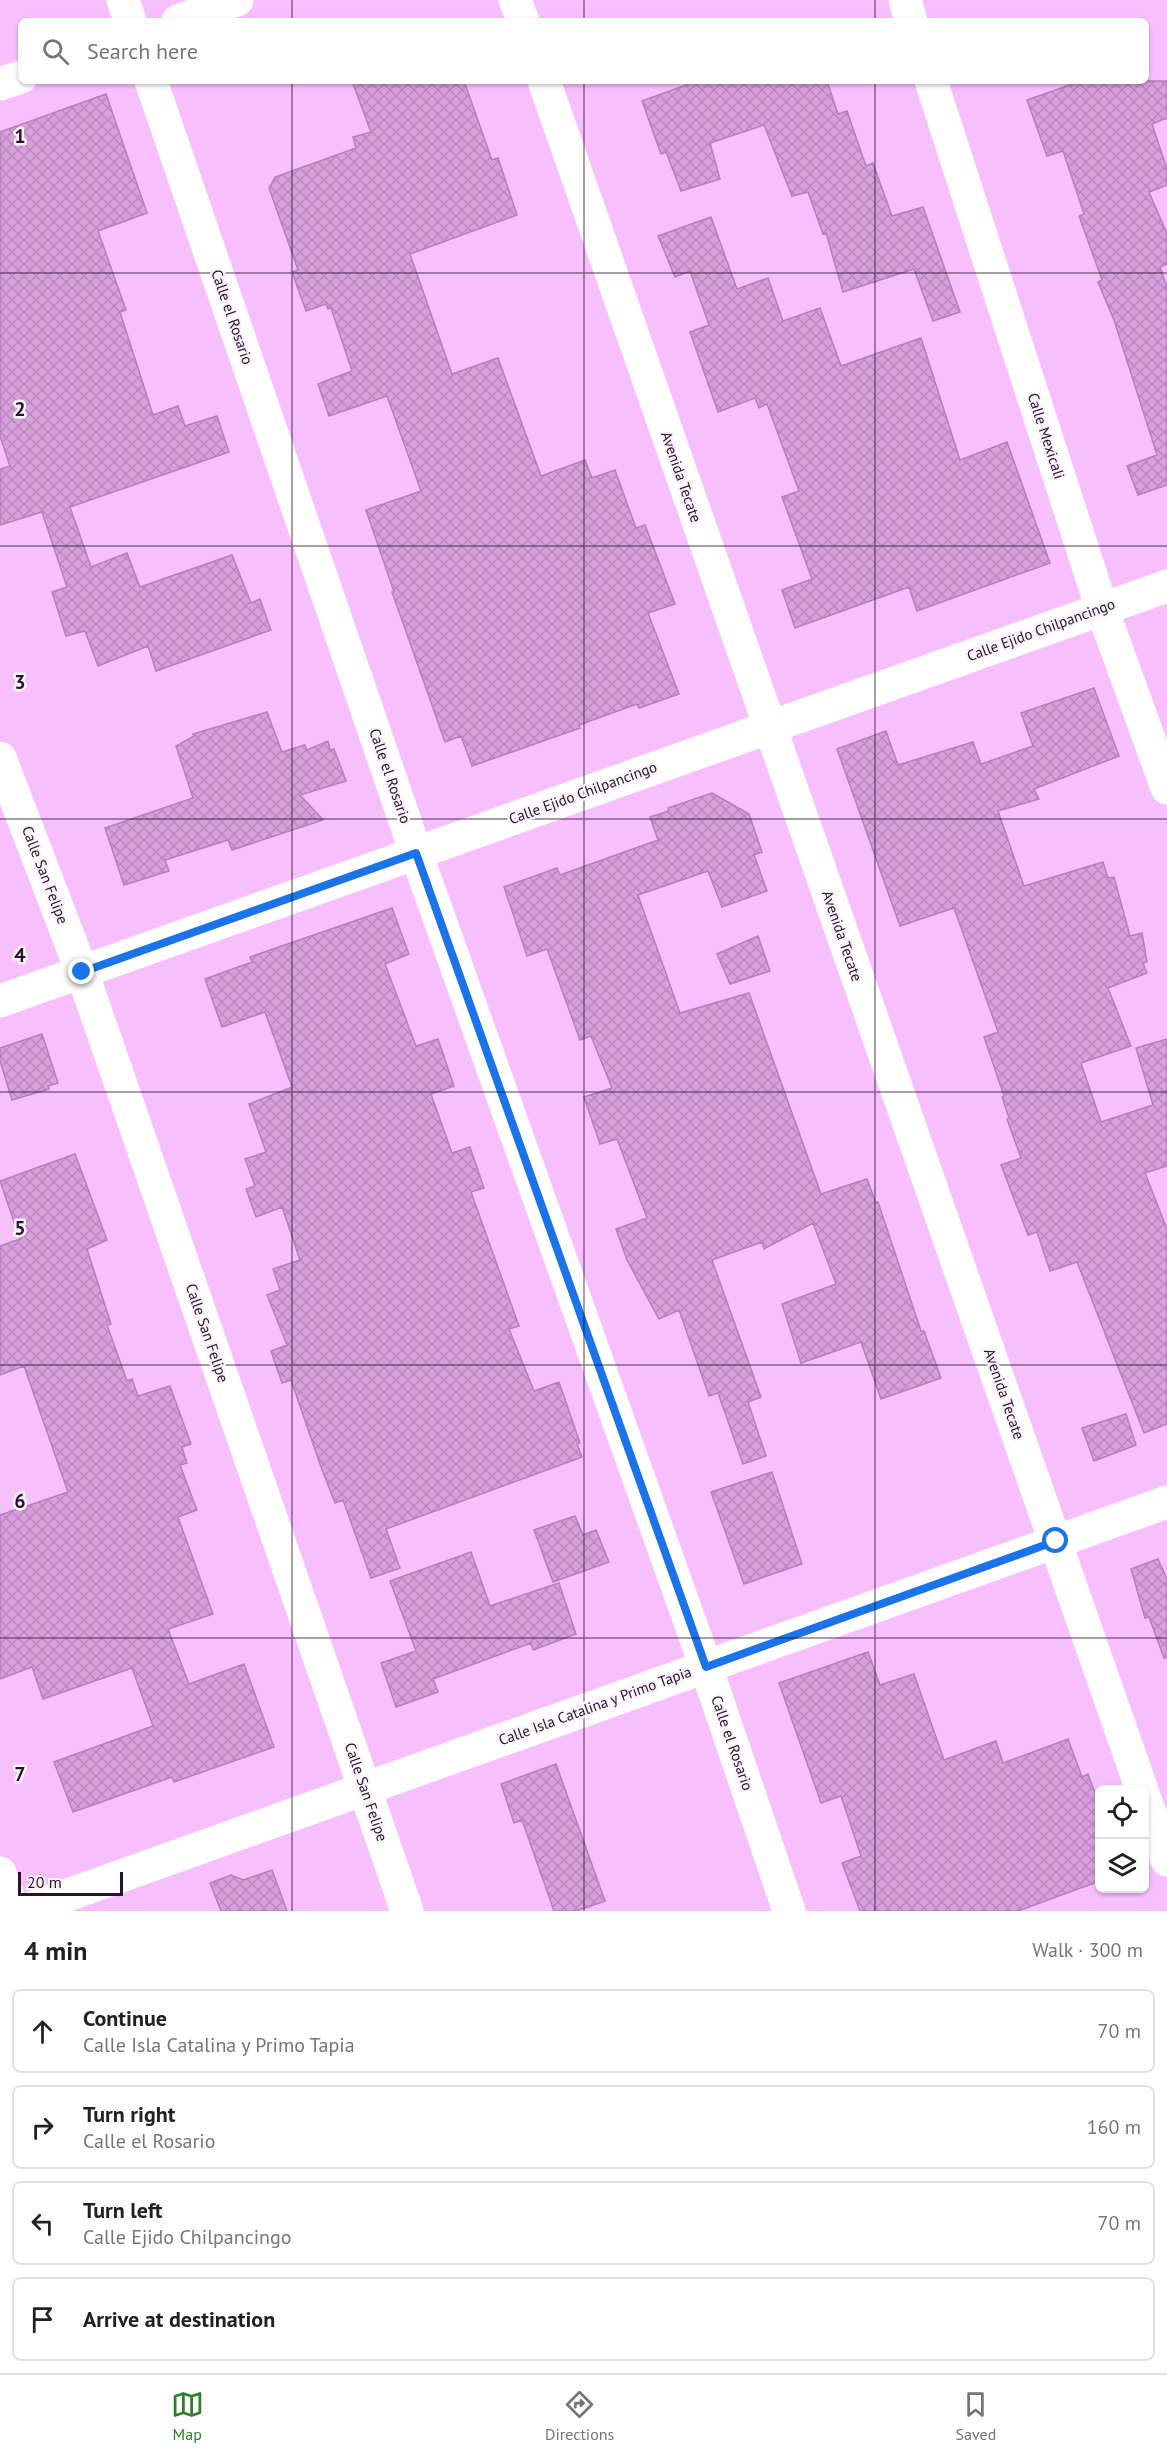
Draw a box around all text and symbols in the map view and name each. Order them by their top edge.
search box [18,18,1149,84]
icon: search [39,35,72,68]
text: Search here [87,37,198,65]
text: 1 [14,123,26,149]
street label: Calle el Rosario [207,267,258,367]
street label: Calle Mexicali [1024,390,1069,481]
text: 2 [14,396,26,422]
street label: Avenida Tecate [657,429,706,525]
street label: Calle Ejido Chilpancingo [964,594,1118,665]
text: 3 [14,669,26,695]
street label: Calle el Rosario [365,726,416,826]
street label: Calle Ejido Chilpancingo [506,757,660,828]
street label: Calle San Felipe [18,823,73,926]
street label: Avenida Tecate [818,888,867,984]
text: 4 [14,942,26,968]
route end [68,958,94,984]
text: 5 [14,1215,26,1241]
street label: Calle San Felipe [182,1281,233,1385]
street label: Avenida Tecate [980,1346,1029,1442]
text: 6 [14,1488,26,1514]
route start [1042,1527,1068,1553]
street label: Calle Isla Catalina y Primo Tapia [496,1662,694,1749]
street label: Calle el Rosario [707,1693,758,1793]
street label: Calle San Felipe [341,1740,392,1844]
text: 7 [14,1761,26,1787]
map controls [1095,1785,1149,1893]
button: locate [1095,1785,1149,1839]
button: layers [1095,1839,1149,1893]
scale bar [18,1869,123,1896]
text: 20 m [27,1872,62,1892]
text: 4 min [24,1934,87,1967]
text: Walk · 300 m [1032,1937,1143,1963]
text: Continue [83,2004,167,2032]
icon: ahead [26,2015,59,2048]
text: 70 m [1098,2018,1141,2044]
text: Calle Isla Catalina y Primo Tapia [83,2032,355,2058]
text: Turn right [83,2100,175,2128]
icon: right [26,2111,59,2144]
text: 160 m [1087,2114,1141,2140]
text: Calle el Rosario [83,2128,215,2154]
text: Turn left [83,2196,163,2224]
icon: left [26,2207,59,2240]
text: 70 m [1098,2210,1141,2236]
text: Calle Ejido Chilpancingo [83,2224,291,2250]
icon: arrive [26,2303,59,2336]
text: Arrive at destination [83,2305,275,2333]
tab: Map [171,2388,204,2444]
tab: Directions [545,2388,614,2444]
tab: Saved [956,2388,996,2444]

